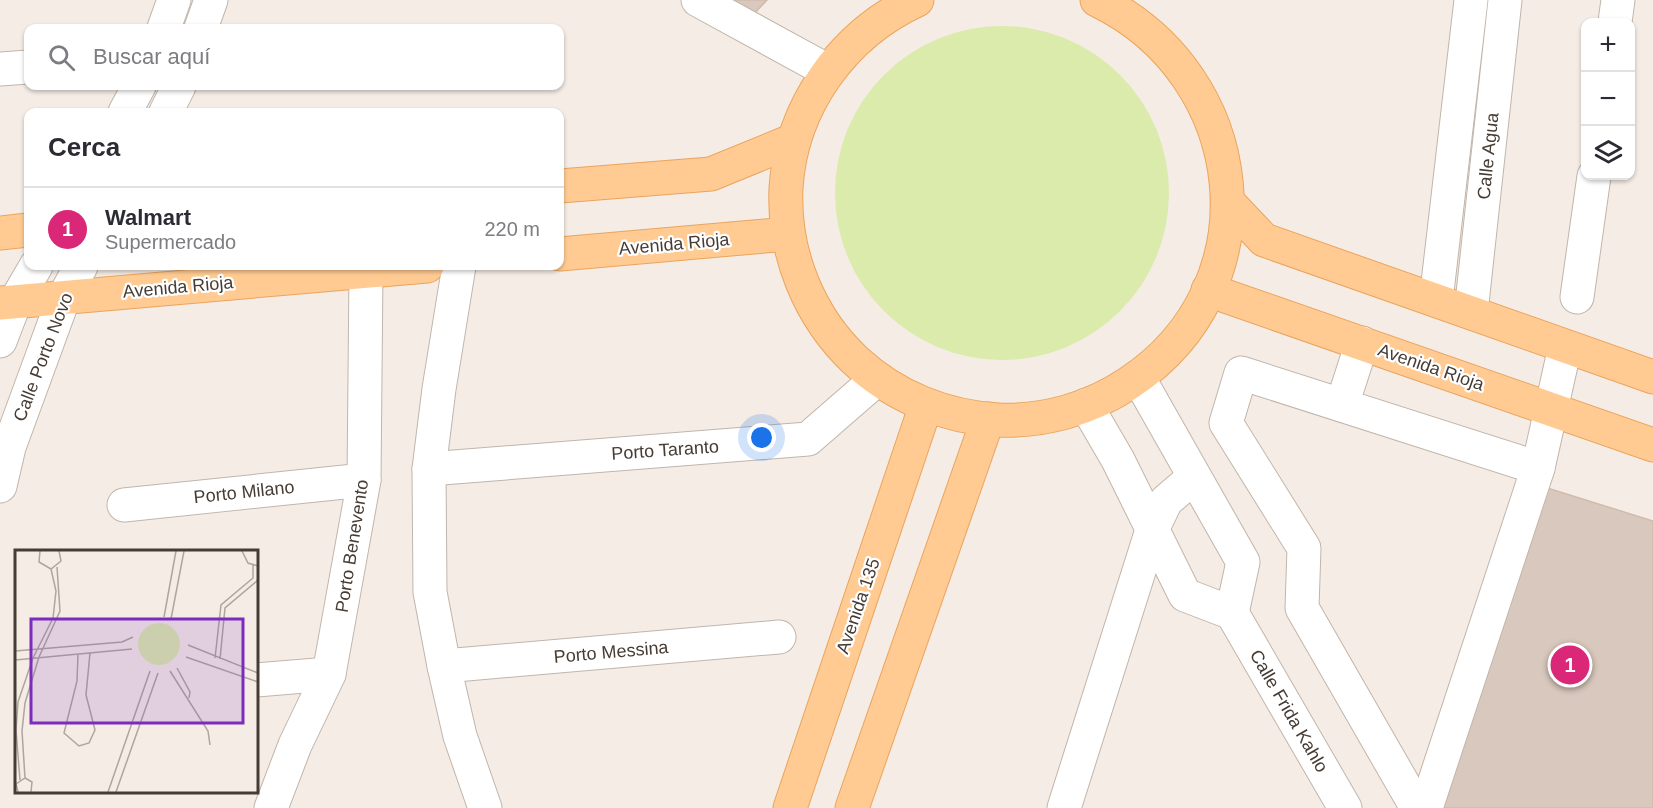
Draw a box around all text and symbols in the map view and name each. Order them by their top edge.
map controls [1581,18,1635,180]
button: + [1581,18,1635,72]
search box [24,24,564,90]
icon: search [45,41,78,74]
text: Buscar aquí [93,44,210,69]
button: − [1581,72,1635,126]
street label: Calle Agua [1474,111,1503,200]
button: layers [1581,126,1635,180]
text: Cerca [48,132,120,162]
text: Walmart [105,205,191,230]
text: 1 [62,218,73,240]
text: 220 m [484,218,540,240]
street label: Avenida Rioja [618,229,731,259]
text: Supermercado [105,231,236,253]
street label: Avenida Rioja [122,272,235,302]
street label: Calle Porto Novo [9,290,77,424]
street label: Avenida Rioja [1375,340,1488,395]
your location [747,423,776,452]
street label: Porto Taranto [611,436,719,464]
street label: Porto Milano [193,477,295,507]
street label: Porto Benevento [332,478,372,614]
inset map [15,550,258,793]
street label: Avenida 135 [832,556,884,656]
street label: Porto Messina [553,637,670,667]
pin: 1 [1550,642,1590,688]
street label: Calle Frida Kahlo [1246,646,1332,776]

